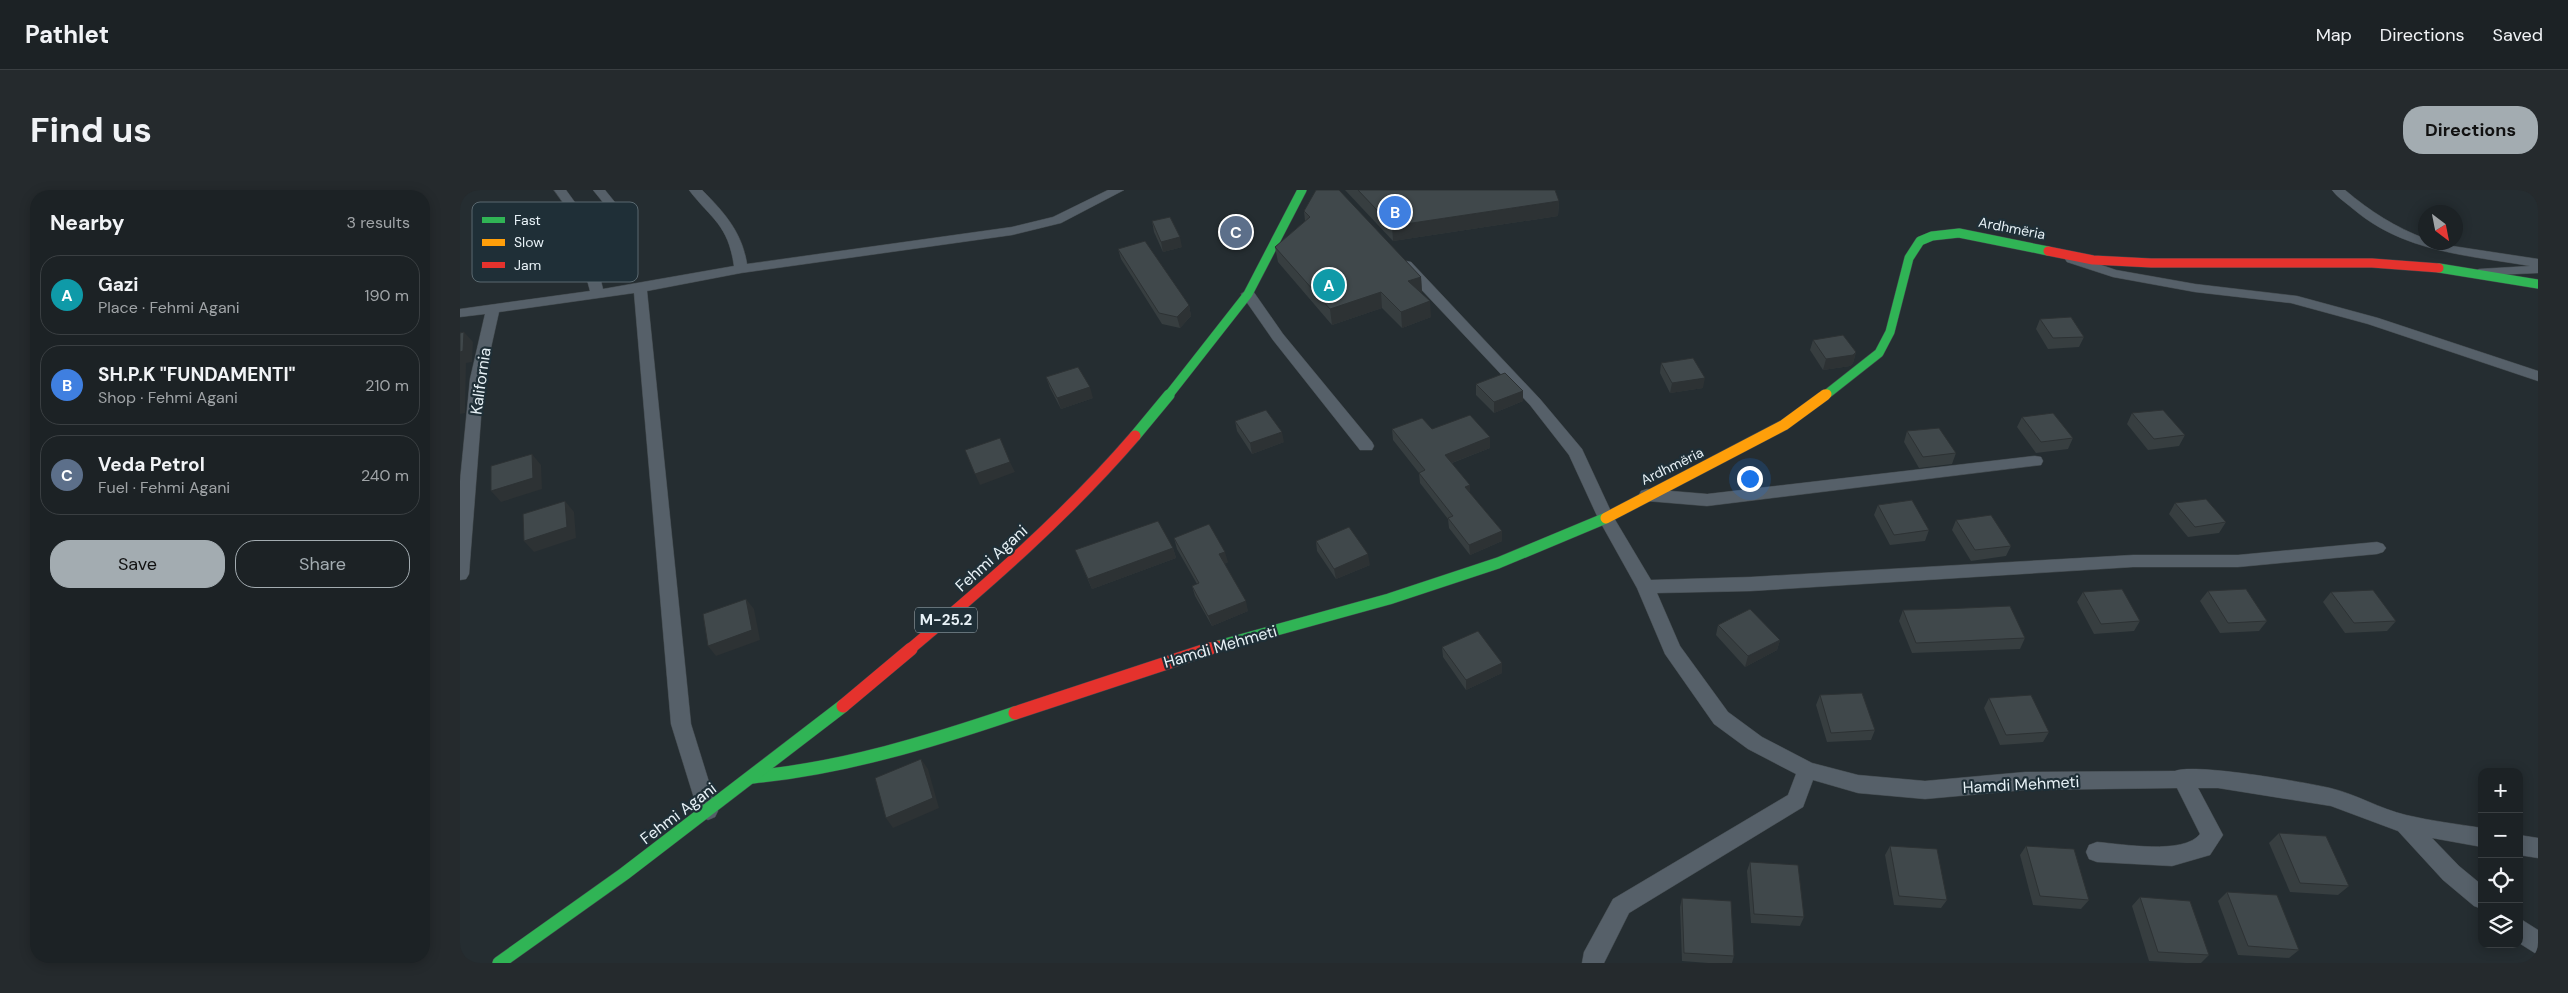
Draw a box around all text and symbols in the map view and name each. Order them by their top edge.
text: Pathlet [25,19,109,50]
text: Map [2316,23,2352,47]
text: Directions [2380,23,2465,47]
text: Saved [2493,23,2543,47]
button: Directions [2403,106,2538,154]
text: Find us [30,107,152,153]
pin: B [1379,193,1411,231]
legend [472,202,638,282]
north arrow [2418,205,2463,250]
text: Nearby [50,209,124,237]
text: Fast [514,211,541,229]
text: 3 results [347,212,410,233]
pin: C [1220,213,1252,251]
street label: Ardhmëria [1977,213,2047,243]
text: Slow [514,233,544,251]
text: Jam [514,256,541,274]
pin: A [1313,266,1345,304]
text: Gazi [98,272,138,297]
text: A [61,285,73,306]
text: 190 m [365,285,409,306]
text: Place · Fehmi Agani [98,297,240,318]
street label: Kalifornia [465,346,496,416]
text: SH.P.K "FUNDAMENTI" [98,362,296,387]
text: B [62,375,72,396]
text: 210 m [365,375,409,396]
text: Shop · Fehmi Agani [98,387,238,408]
street label: Ardhmëria [1638,443,1706,489]
text: Veda Petrol [98,452,205,477]
text: C [61,465,73,486]
text: 240 m [361,465,409,486]
your location [1737,466,1763,492]
text: Fuel · Fehmi Agani [98,477,230,498]
street label: Fehmi Agani [951,520,1032,596]
button: Save [50,540,225,588]
button: Share [235,540,410,588]
road number: M-25.2 [915,608,977,632]
street label: Hamdi Mehmeti [1161,620,1279,673]
map controls [2478,768,2523,948]
button: + [2478,768,2523,813]
street label: Hamdi Mehmeti [1962,771,2080,798]
street label: Fehmi Agani [636,778,721,849]
button: − [2478,813,2523,858]
button: locate [2478,858,2523,903]
button: layers [2478,903,2523,948]

